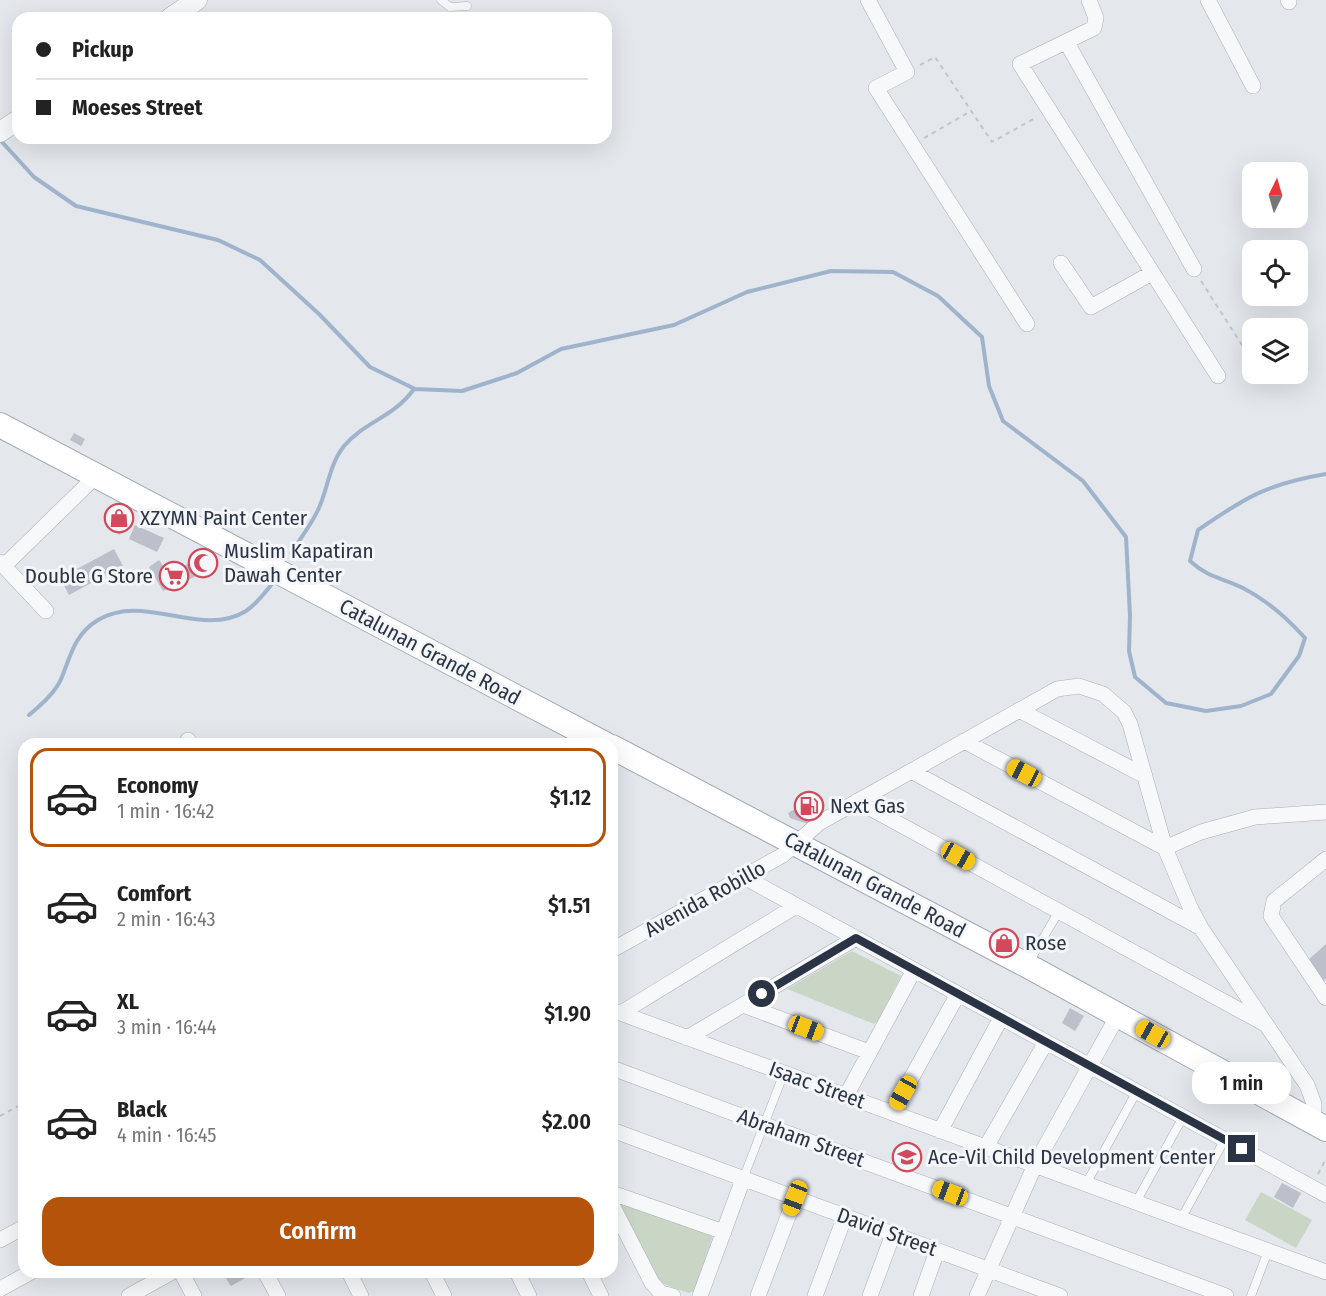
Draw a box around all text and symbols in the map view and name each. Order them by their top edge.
text: Pickup [72,36,134,63]
text: Moeses Street [72,94,202,121]
north arrow [1242,162,1308,228]
map controls [1242,162,1308,384]
button: locate [1242,240,1308,306]
button: layers [1242,318,1308,384]
shop icon: XZYMN Paint Center [103,502,135,534]
place label: XZYMN Paint Center [140,505,308,531]
place label: Muslim Kapatiran Dawah Center [224,538,374,588]
mosque icon: Muslim Kapatiran Dawah Center [187,547,219,579]
supermarket icon: Double G Store [158,560,190,592]
place label: Double G Store [25,563,153,589]
street label: Catalunan Grande Road [335,593,525,711]
car [1004,757,1044,789]
icon: car [45,771,99,825]
text: Economy [117,772,198,799]
text: $1.12 [550,784,591,811]
fuel station icon: Next Gas [793,790,825,822]
place label: Next Gas [830,793,905,819]
text: 1 min · 16:42 [117,799,214,823]
street label: Catalunan Grande Road [780,826,970,944]
car [938,839,978,873]
street label: Avenida Robillo [640,855,770,943]
icon: car [45,879,99,933]
text: Comfort [117,880,191,907]
text: $1.51 [548,892,591,919]
text: 2 min · 16:43 [117,907,215,931]
shop icon: Rose [988,927,1020,959]
place label: Rose [1025,930,1067,956]
route start [748,980,775,1007]
icon: car [45,987,99,1041]
text: XL [117,988,139,1015]
text: $1.90 [544,1000,591,1027]
car [786,1013,826,1043]
text: 3 min · 16:44 [117,1015,217,1039]
car [1133,1017,1173,1051]
street label: Isaac Street [765,1056,869,1114]
callout: 1 min [1192,1062,1292,1104]
text: 1 min [1220,1071,1263,1095]
car [886,1073,920,1113]
icon: car [45,1095,99,1149]
text: Black [117,1096,167,1123]
street label: Abraham Street [734,1103,868,1173]
text: $2.00 [542,1108,591,1135]
text: 4 min · 16:45 [117,1123,217,1147]
route end [1228,1135,1255,1162]
school or university icon: Ace-Vil Child Development Center [891,1141,923,1173]
place label: Ace-Vil Child Development Center [928,1144,1216,1170]
car [780,1178,810,1218]
car [930,1178,970,1208]
button: Confirm [42,1197,594,1266]
street label: David Street [833,1202,941,1262]

